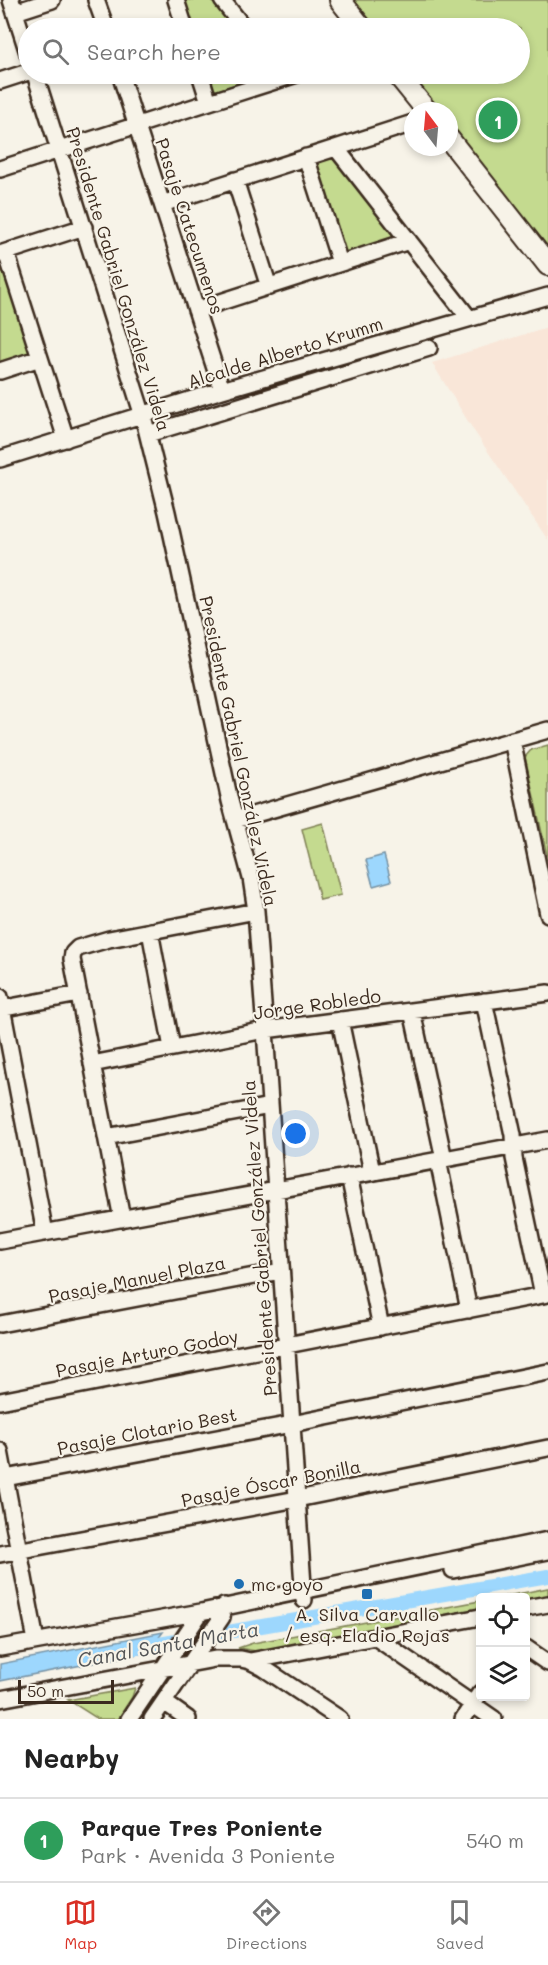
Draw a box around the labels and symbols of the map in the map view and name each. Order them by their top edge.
pin: 1 [478,98,518,142]
north arrow [404,102,458,156]
street label: Presidente Gabriel González Videla [61,124,177,434]
street label: Pasaje Catecumenos [150,135,230,317]
street label: Alcalde Alberto Krumm [184,311,386,393]
street label: Presidente Gabriel González Videla [194,594,284,908]
street label: Jorge Robledo [252,983,383,1025]
street label: Presidente Gabriel González Videla [236,1079,282,1397]
your location [281,1119,310,1148]
street label: Pasaje Manuel Plaza [46,1250,228,1308]
street label: Pasaje Arturo Godoy [54,1324,240,1382]
street label: Pasaje Clotario Best [55,1402,239,1460]
street label: Pasaje Óscar Bonilla [179,1454,363,1512]
place label: mc goyo [251,1572,323,1596]
marker: mc goyo [232,1577,246,1591]
marker: A. Silva Carvallo / esq. Eladio Rojas [360,1587,374,1601]
place label: A. Silva Carvallo / esq. Eladio Rojas [284,1602,450,1647]
water label: Canal Santa Marta [75,1615,261,1673]
scale bar [18,1677,114,1704]

